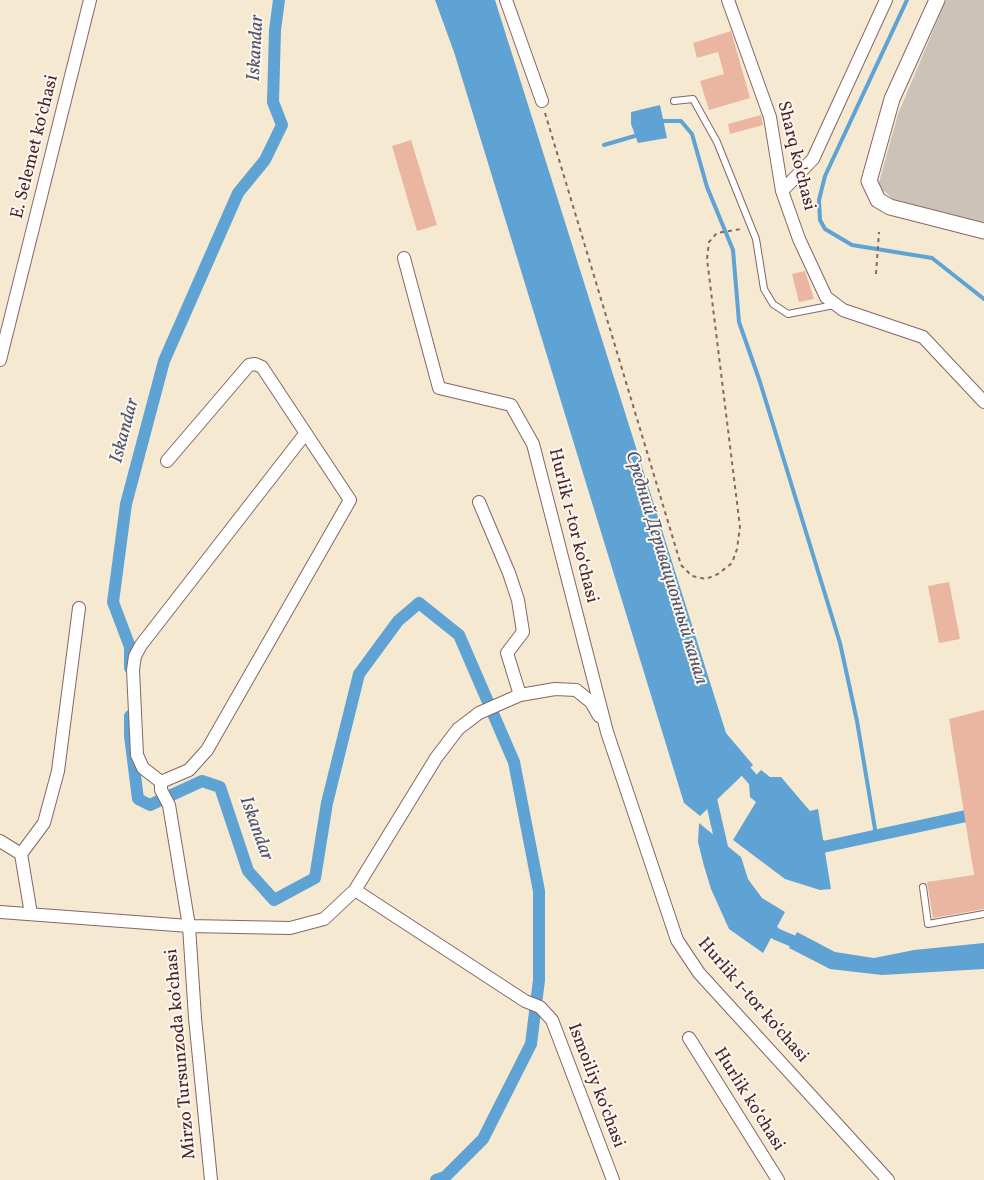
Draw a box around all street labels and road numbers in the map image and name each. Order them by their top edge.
street label: E. Selemet ko‘chasi [8,73,64,221]
street label: Sharq ko'chasi [771,99,819,213]
street label: Hurlik 1-tor ko‘chasi [542,446,602,606]
street label: Hurlik 1-tor ko‘chasi [692,934,812,1068]
street label: Mirzo Tursunzoda ko‘chasi [162,948,202,1160]
street label: Ismoiliy ko‘chasi [561,1021,629,1151]
street label: Hurlik ko‘chasi [708,1044,788,1156]

